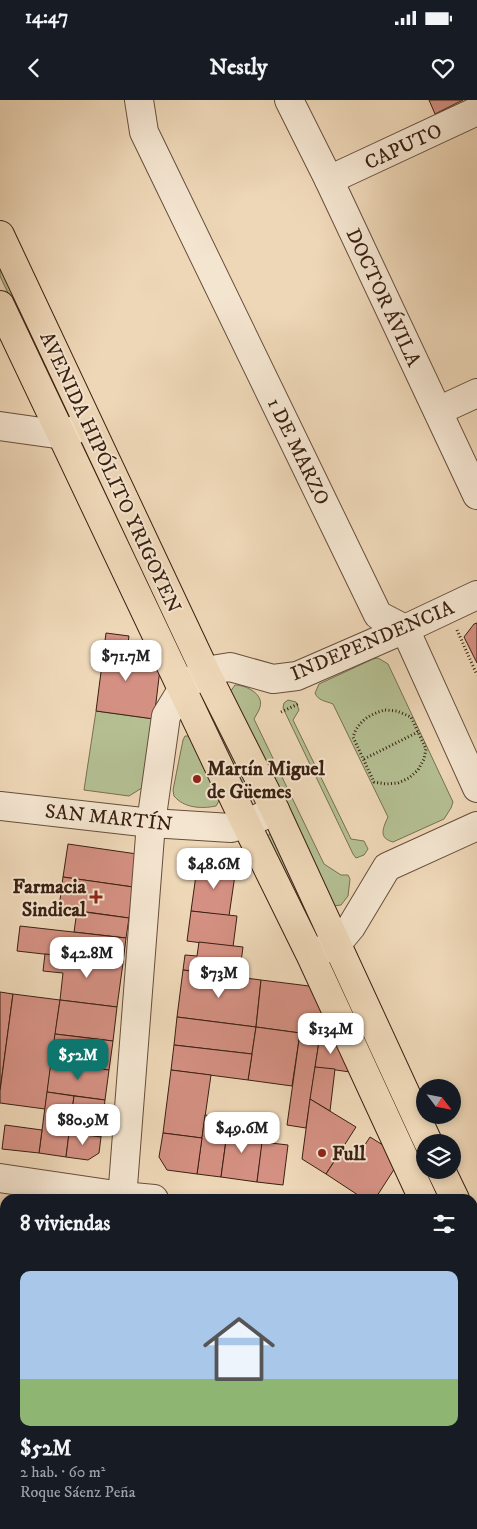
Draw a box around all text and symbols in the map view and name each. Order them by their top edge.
text: 14:47 [25,6,68,29]
icon: back [20,54,48,82]
text: Nestly [210,54,267,81]
icon: heart [429,54,457,82]
street label: CAPUTO [361,119,446,176]
street label: DOCTOR ÁVILA [340,224,427,371]
street label: AVENIDA HIPÓLITO YRIGOYEN [33,328,187,617]
street label: 1 DE MARZO [261,394,334,509]
street label: INDEPENDENCIA [287,596,458,687]
pin: $71.7M [85,640,167,682]
text: $71.7M [102,646,150,666]
place label: Martín Miguel de Güemes [207,757,326,805]
marker: Martín Miguel de Güemes [191,773,203,785]
street label: SAN MARTÍN [44,798,174,838]
pin: $48.6M [173,848,255,890]
text: $48.6M [188,854,240,874]
place label: Farmacia Sindical [13,875,87,923]
marker: Farmacia Sindical [90,891,102,903]
pin: $42.8M [46,936,128,979]
text: $42.8M [61,943,113,963]
pin: $73M [189,956,249,999]
text: $73M [200,963,238,983]
pin: $134M [296,1012,366,1055]
text: $134M [309,1019,353,1039]
pin: $52M [48,1038,108,1081]
text: $52M [58,1045,98,1065]
north arrow [416,1079,461,1124]
map controls [416,1079,461,1179]
pin: $80.9M [42,1104,124,1146]
text: $80.9M [57,1110,109,1130]
pin: $49.6M [201,1112,283,1154]
text: $49.6M [216,1118,268,1138]
button: layers [416,1134,461,1179]
place label: Full [332,1142,366,1167]
marker: Full [316,1147,328,1159]
icon: filters [430,1210,458,1238]
text: 8 viviendas [20,1211,110,1237]
icon: home [194,1304,284,1394]
text: $52M [20,1436,71,1462]
text: 2 hab. · 60 m² [20,1462,106,1482]
text: Roque Sáenz Peña [20,1482,135,1502]

